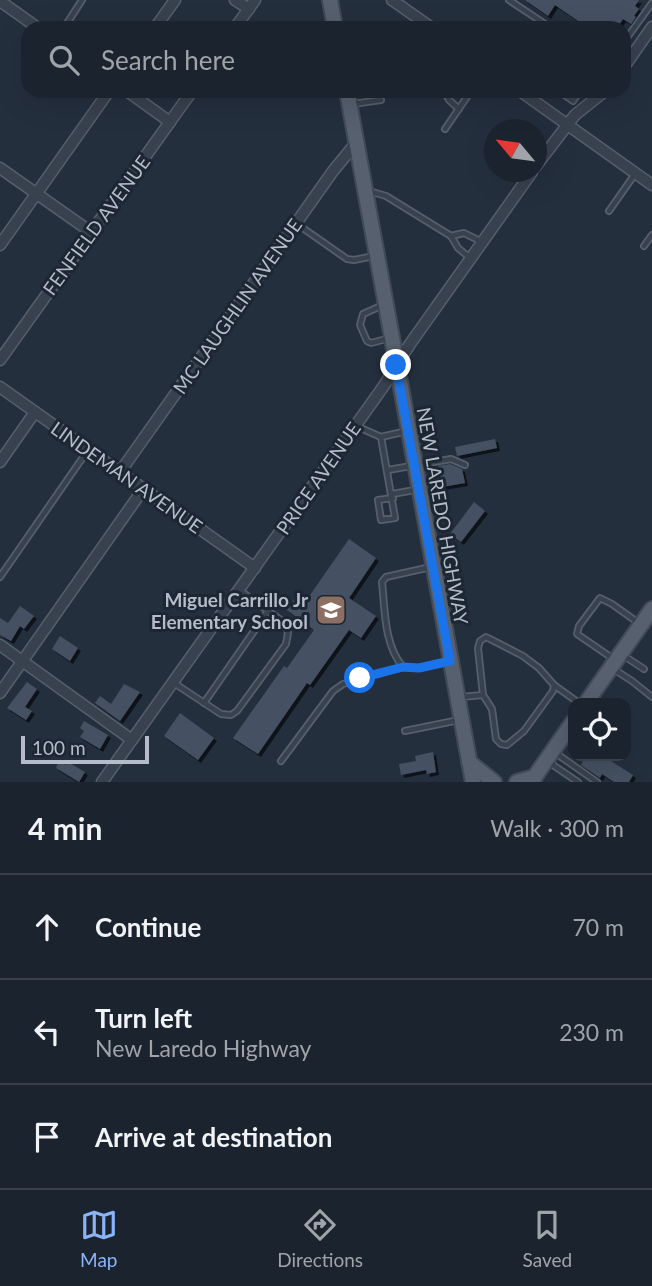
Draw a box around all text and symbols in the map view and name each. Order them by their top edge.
search box [21,21,631,98]
icon: search [45,41,83,79]
text: Search here [101,44,235,76]
north arrow [484,119,547,182]
street label: FENFIELD AVENUE [38,151,154,299]
street label: MC LAUGHLIN AVENUE [168,214,306,398]
route end [380,349,411,380]
street label: NEW LAREDO HIGHWAY [413,406,473,627]
street label: LINDEMAN AVENUE [47,416,207,538]
street label: PRICE AVENUE [271,417,365,539]
place label: Miguel Carrillo Jr Elementary School [151,588,309,633]
school or university icon: Miguel Carrillo Jr Elementary School [314,593,348,627]
route start [344,662,375,693]
map controls [568,698,631,761]
button: locate [568,698,631,761]
scale bar [21,733,149,765]
text: 100 m [32,736,86,759]
text: 4 min [28,810,102,846]
text: Walk · 300 m [490,814,624,842]
icon: ahead [28,908,66,946]
text: Continue [95,911,201,943]
text: 70 m [573,913,624,941]
text: Turn left [95,1002,192,1034]
icon: left [28,1013,66,1051]
text: 230 m [559,1018,624,1046]
text: New Laredo Highway [95,1034,311,1062]
icon: arrive [28,1118,66,1156]
text: Arrive at destination [95,1121,332,1153]
tab: Map [80,1206,118,1271]
tab: Directions [277,1206,363,1271]
tab: Saved [523,1206,572,1271]

